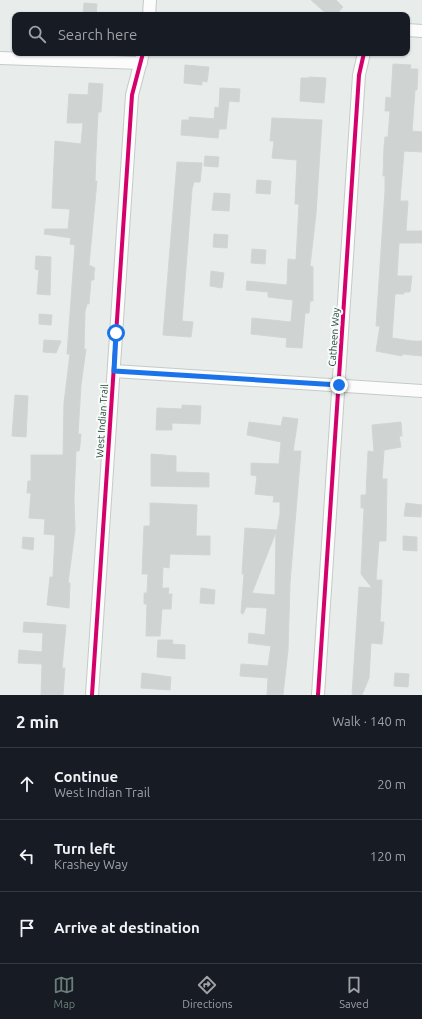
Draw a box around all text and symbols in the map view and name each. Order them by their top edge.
search box [12,12,410,56]
icon: search [26,23,48,45]
text: Search here [58,26,137,43]
street label: Catheen Way [326,307,342,367]
route start [107,324,125,342]
route end [330,376,348,394]
street label: West Indian Trail [94,383,110,458]
text: 2 min [16,712,59,731]
text: Walk · 140 m [332,714,406,728]
text: Continue [54,768,118,785]
icon: ahead [16,773,38,795]
text: 20 m [377,777,406,791]
text: West Indian Trail [54,785,150,799]
text: Turn left [54,840,115,857]
icon: left [16,845,38,867]
text: 120 m [370,849,406,863]
text: Krashey Way [54,857,128,871]
icon: arrive [16,917,38,939]
text: Arrive at destination [54,919,200,936]
tab: Map [53,974,75,1010]
tab: Directions [182,974,233,1010]
tab: Saved [339,974,369,1010]

